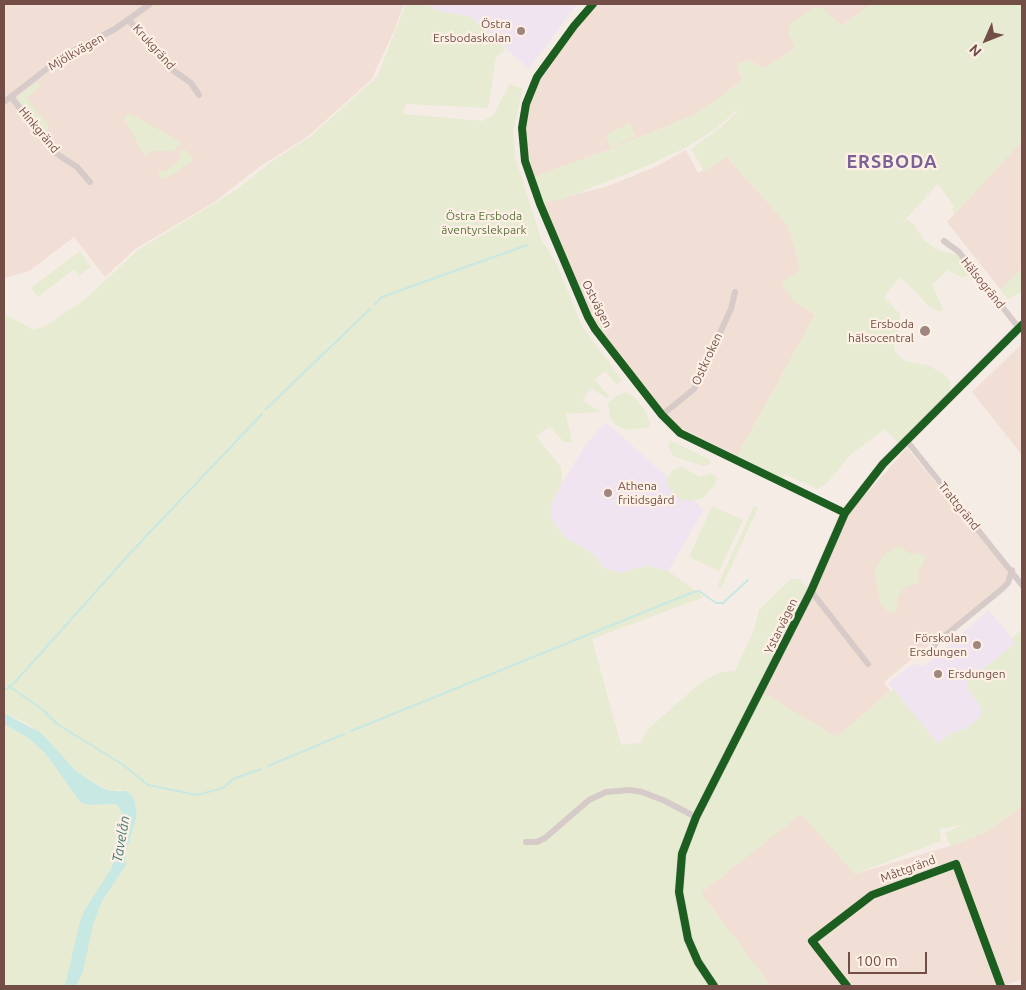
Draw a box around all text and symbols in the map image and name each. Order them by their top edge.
north arrow [961,15,1011,65]
place label: Östra Ersbodaskolan [433,17,511,45]
street label: Krukgränd [130,21,178,73]
marker: Östra Ersbodaskolan [515,25,527,37]
street label: Mjölkvägen [46,30,106,74]
text: N [966,41,985,60]
street label: Hinkgränd [16,104,62,156]
district label: ERSBODA [846,151,938,173]
park label: Östra Ersboda äventyrslekpark [441,209,527,237]
street label: Hälsogränd [958,255,1008,311]
street label: Ostvägen [579,278,615,330]
place label: Ersboda hälsocentral [848,317,914,345]
marker: Ersboda hälsocentral [918,324,932,338]
street label: Ostkroken [689,330,725,388]
place label: Athena fritidsgård [618,479,675,507]
street label: Trattgränd [935,479,983,533]
marker: Athena fritidsgård [602,487,614,499]
street label: Ystarvägen [761,596,801,656]
place label: Förskolan Ersdungen [909,631,967,659]
marker: Förskolan Ersdungen [971,639,983,651]
place label: Ersdungen [948,667,1006,681]
marker: Ersdungen [932,668,944,680]
water label: Tavelån [109,814,133,864]
street label: Måttgränd [879,852,937,886]
scale bar [851,942,930,974]
text: 100 m [856,952,898,969]

